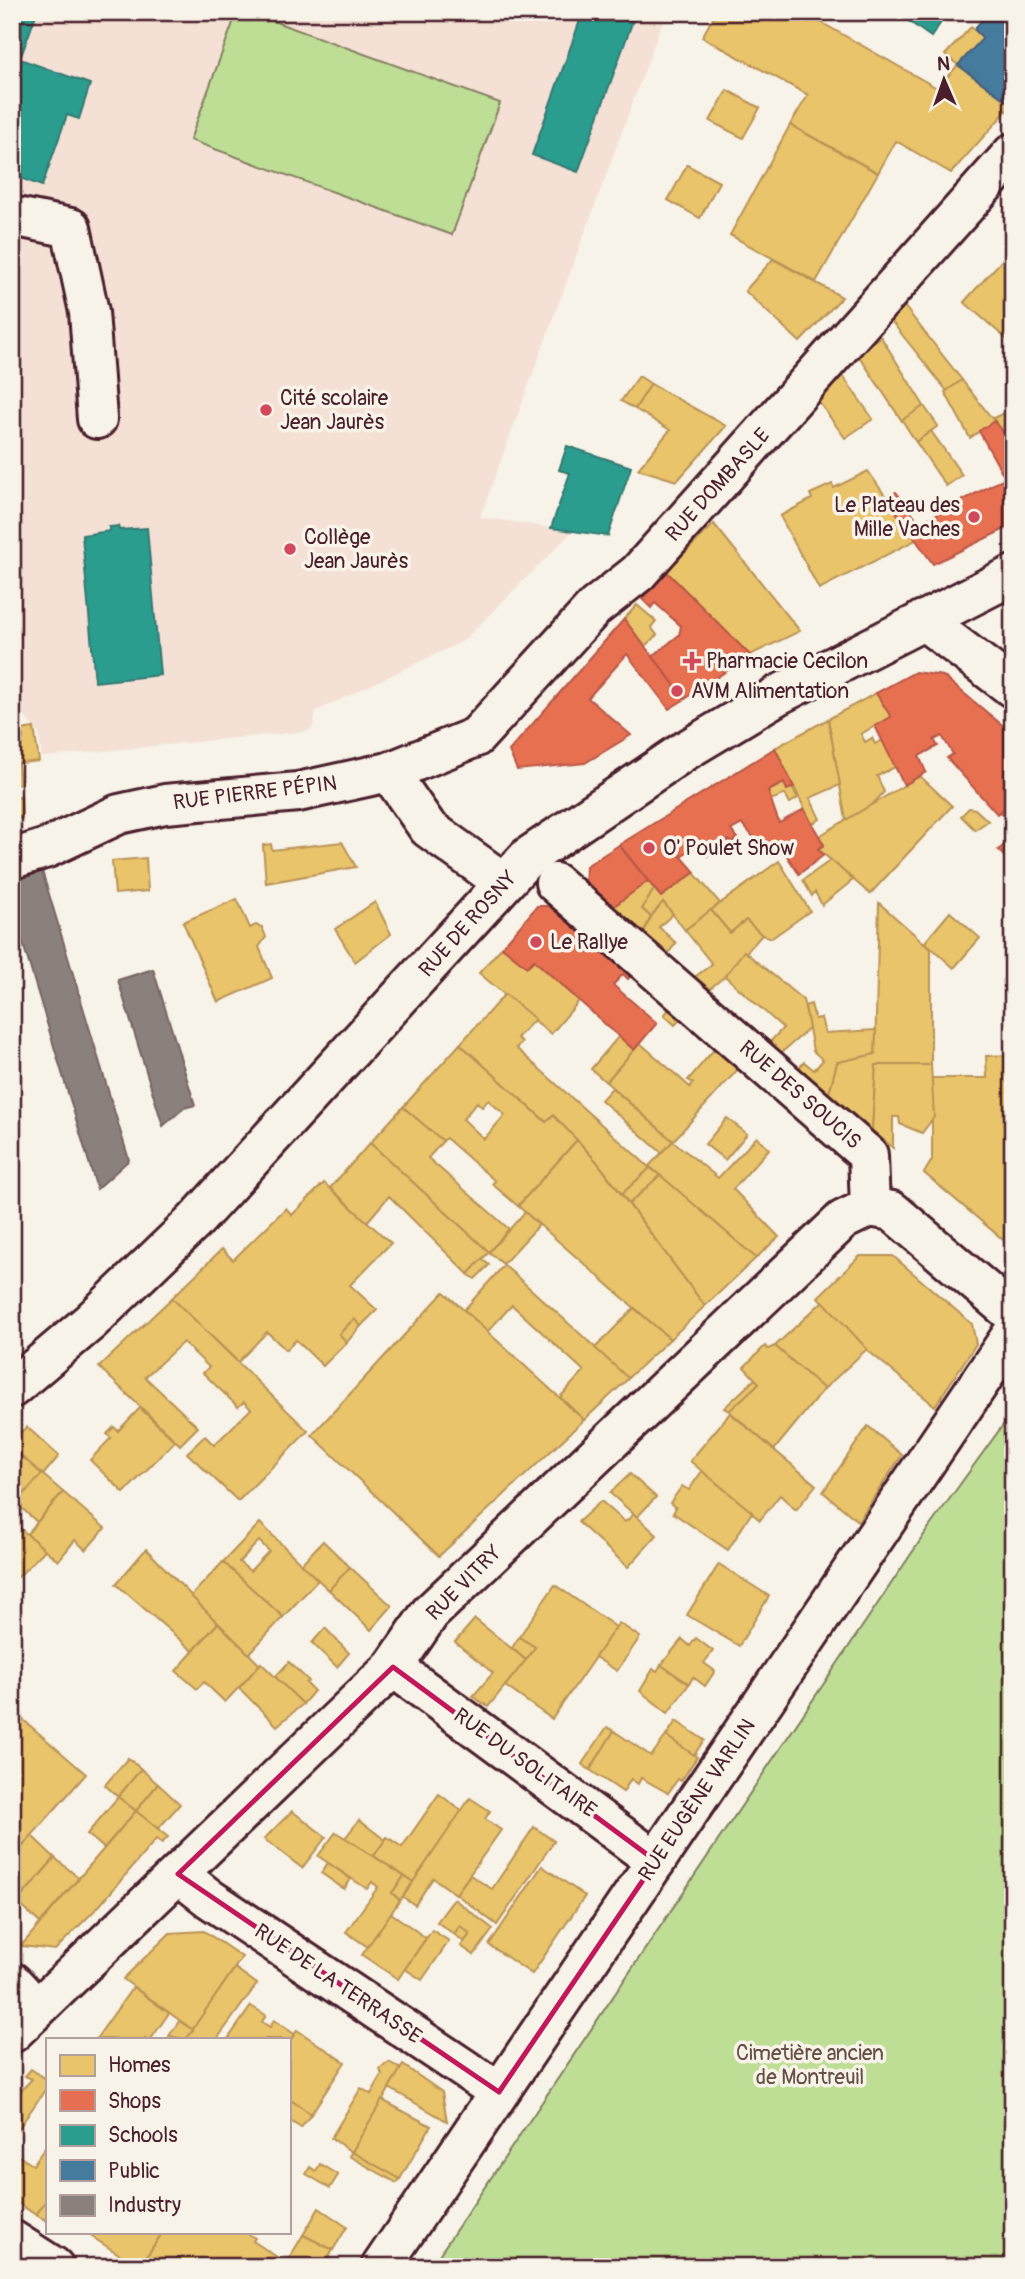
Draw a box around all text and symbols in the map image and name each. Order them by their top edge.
north arrow [909,46,979,116]
text: N [937,52,950,76]
place label: Cité scolaire Jean Jaurès [280,385,389,436]
marker: Cité scolaire Jean Jaurès [258,402,274,418]
street label: RUE DOMBASLE [660,423,776,547]
place label: Le Plateau des Mille Vaches [834,492,961,543]
marker: Le Plateau des Mille Vaches [966,509,982,525]
place label: Collège Jean Jaurès [304,524,409,575]
marker: Collège Jean Jaurès [282,541,298,557]
place label: Pharmacie Cecilon [706,648,868,675]
marker: Pharmacie Cecilon [684,653,700,669]
place label: AVM Alimentation [691,678,849,705]
marker: AVM Alimentation [669,683,685,699]
street label: RUE PIERRE PÉPIN [172,770,338,816]
place label: O' Poulet Show [663,835,794,862]
marker: O' Poulet Show [641,840,657,856]
street label: RUE DE ROSNY [413,865,523,983]
place label: Le Rallye [550,929,628,956]
marker: Le Rallye [528,934,544,950]
street label: RUE DES SOUCIS [733,1035,867,1155]
street label: RUE VITRY [420,1539,508,1627]
street label: RUE DU SOLITAIRE [448,1702,602,1824]
street label: RUE EUGÈNE VARLIN [633,1714,761,1886]
street label: RUE DE LA TERRASSE [249,1918,427,2050]
legend [46,2038,290,2234]
park label: Cimetière ancien de Montreuil [736,2040,884,2091]
text: Homes [108,2052,171,2079]
text: Shops [108,2088,161,2115]
text: Schools [108,2122,178,2149]
text: Public [108,2158,160,2185]
text: Industry [108,2192,181,2219]

